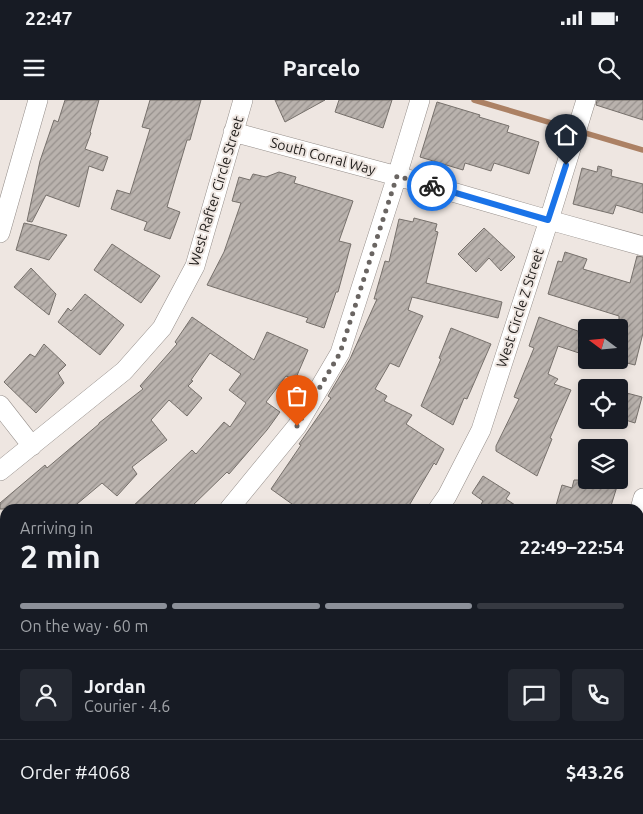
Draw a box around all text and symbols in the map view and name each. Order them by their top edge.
text: 22:47 [25,7,73,29]
icon: menu [20,54,48,82]
icon: search [595,54,623,82]
text: Parcelo [283,55,360,80]
street label: West Rafter Circle Street [186,114,247,268]
pin [545,114,587,165]
icon: home [552,121,580,149]
street label: South Corral Way [269,134,378,178]
courier [407,161,457,211]
icon: bike [418,172,446,200]
street label: West Circle Z Street [493,246,547,369]
north arrow [578,319,628,369]
map controls [578,319,628,489]
pin [276,375,318,426]
button: locate [578,379,628,429]
icon: bag [283,382,311,410]
button: layers [578,439,628,489]
text: Arriving in [20,519,93,537]
text: 22:49–22:54 [519,536,624,558]
text: 2 min [20,538,101,574]
text: On the way · 60 m [20,617,148,635]
button: person [20,669,72,721]
button: chat [508,669,560,721]
button: phone [572,669,624,721]
text: Jordan [84,675,146,697]
text: Courier · 4.6 [84,697,170,715]
text: Order #4068 [20,761,130,783]
text: $43.26 [566,761,624,783]

